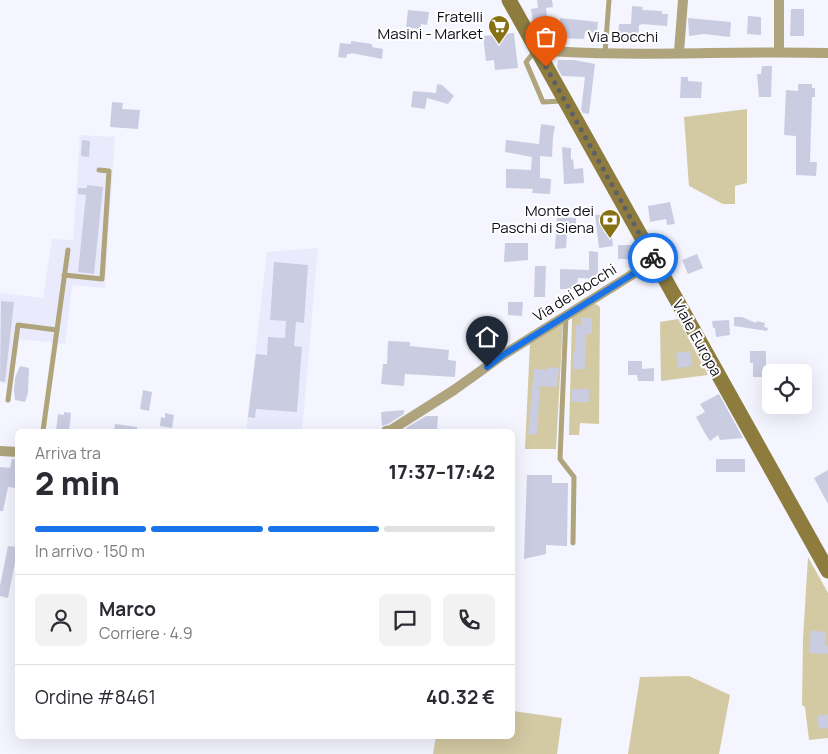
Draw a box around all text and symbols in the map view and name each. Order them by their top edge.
place label: Fratelli Masini - Market [378,6,483,44]
supermarket icon: Fratelli Masini - Market [487,14,511,45]
pin [525,16,567,67]
icon: bag [532,23,560,51]
street label: Via Bocchi [588,26,658,47]
place label: Monte dei Paschi di Siena [491,200,594,238]
bank icon: Monte dei Paschi di Siena [598,208,622,239]
courier [628,233,678,283]
icon: bike [639,244,667,272]
street label: Via dei Bocchi [529,259,620,327]
street label: Viale Europa [668,296,727,380]
pin [466,316,508,367]
icon: home [473,323,501,351]
map controls [762,364,812,414]
button: locate [762,364,812,414]
text: Arriva tra [35,442,101,464]
text: 17:37–17:42 [389,459,495,485]
text: 2 min [35,461,120,505]
text: In arrivo · 150 m [35,540,145,562]
button: person [35,594,87,646]
button: chat [379,594,431,646]
button: phone [443,594,495,646]
text: Marco [99,596,156,622]
text: Corriere · 4.9 [99,622,193,644]
text: Ordine #8461 [35,684,156,710]
text: 40.32 € [426,684,495,710]

